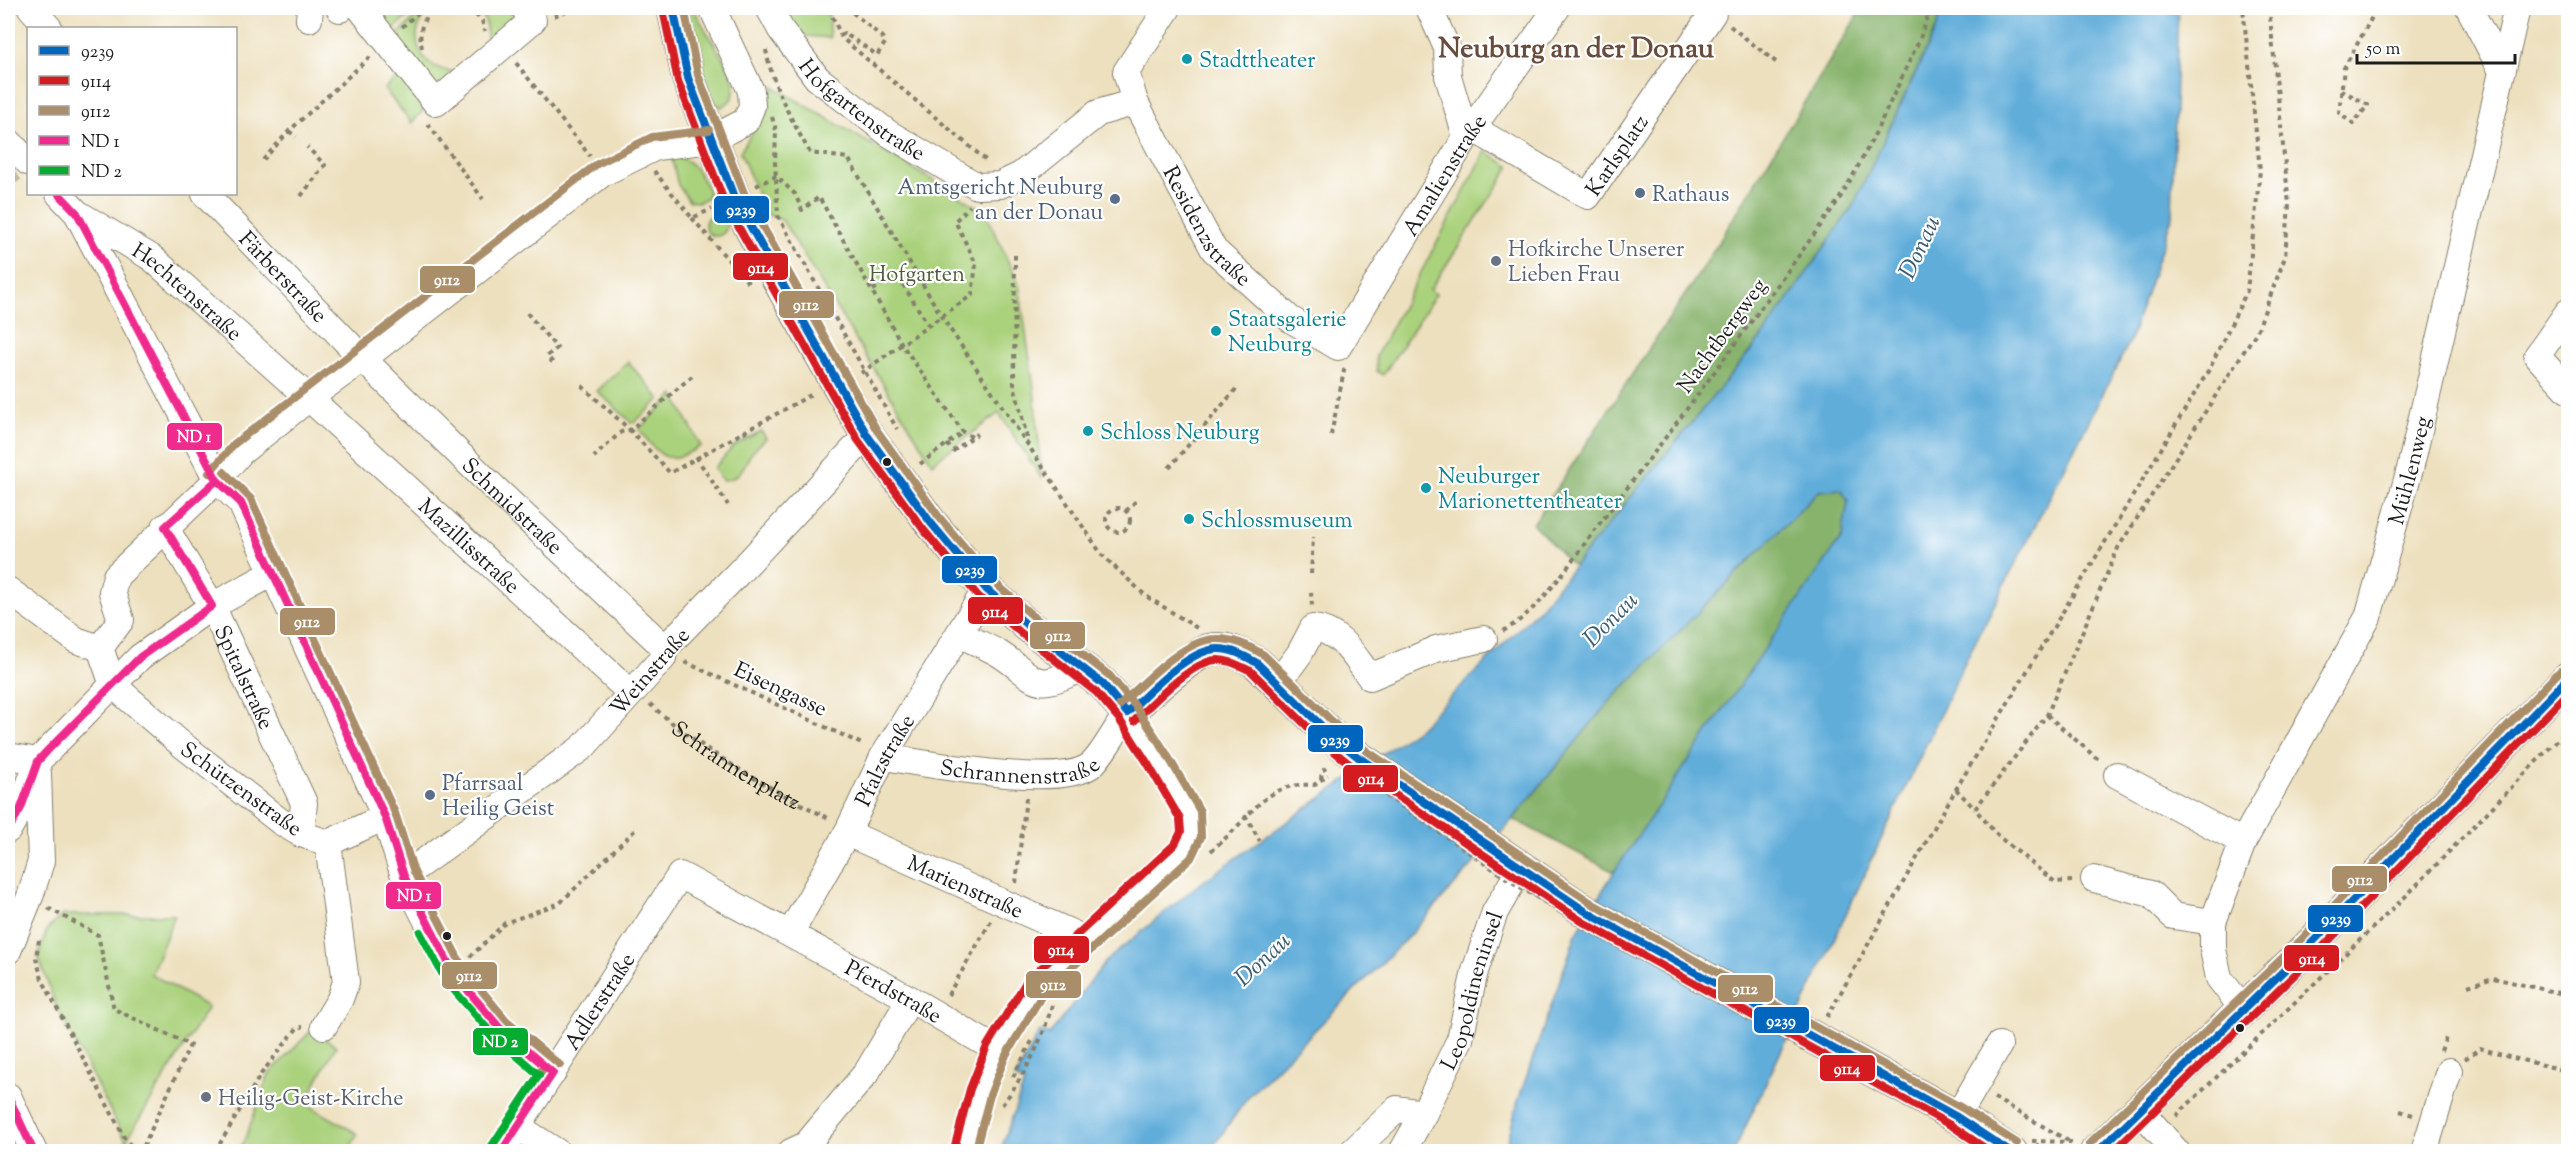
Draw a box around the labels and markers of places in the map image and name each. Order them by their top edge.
place label: Stadttheater [1199,46,1316,78]
marker: Stadttheater [1180,52,1194,66]
place label: Amtsgericht Neuburg an der Donau [897,173,1103,230]
place label: Rathaus [1652,180,1729,212]
marker: Rathaus [1633,186,1647,200]
marker: Amtsgericht Neuburg an der Donau [1108,192,1122,206]
place label: Hofkirche Unserer Lieben Frau [1508,235,1684,292]
marker: Hofkirche Unserer Lieben Frau [1489,254,1503,268]
place label: Staatsgalerie Neuburg [1228,305,1347,362]
marker: Staatsgalerie Neuburg [1209,324,1223,338]
place label: Schloss Neuburg [1100,418,1260,450]
marker: Schloss Neuburg [1081,424,1095,438]
unlabelled marker [881,456,893,468]
place label: Neuburger Marionettentheater [1438,462,1622,519]
marker: Neuburger Marionettentheater [1419,481,1433,495]
place label: Schlossmuseum [1201,506,1353,538]
marker: Schlossmuseum [1182,512,1196,526]
place label: Pfarrsaal Heilig Geist [442,769,555,826]
marker: Pfarrsaal Heilig Geist [423,788,437,802]
unlabelled marker [441,930,453,942]
unlabelled marker [2234,1022,2246,1034]
place label: Heilig-Geist-Kirche [218,1084,404,1116]
marker: Heilig-Geist-Kirche [199,1090,213,1104]

